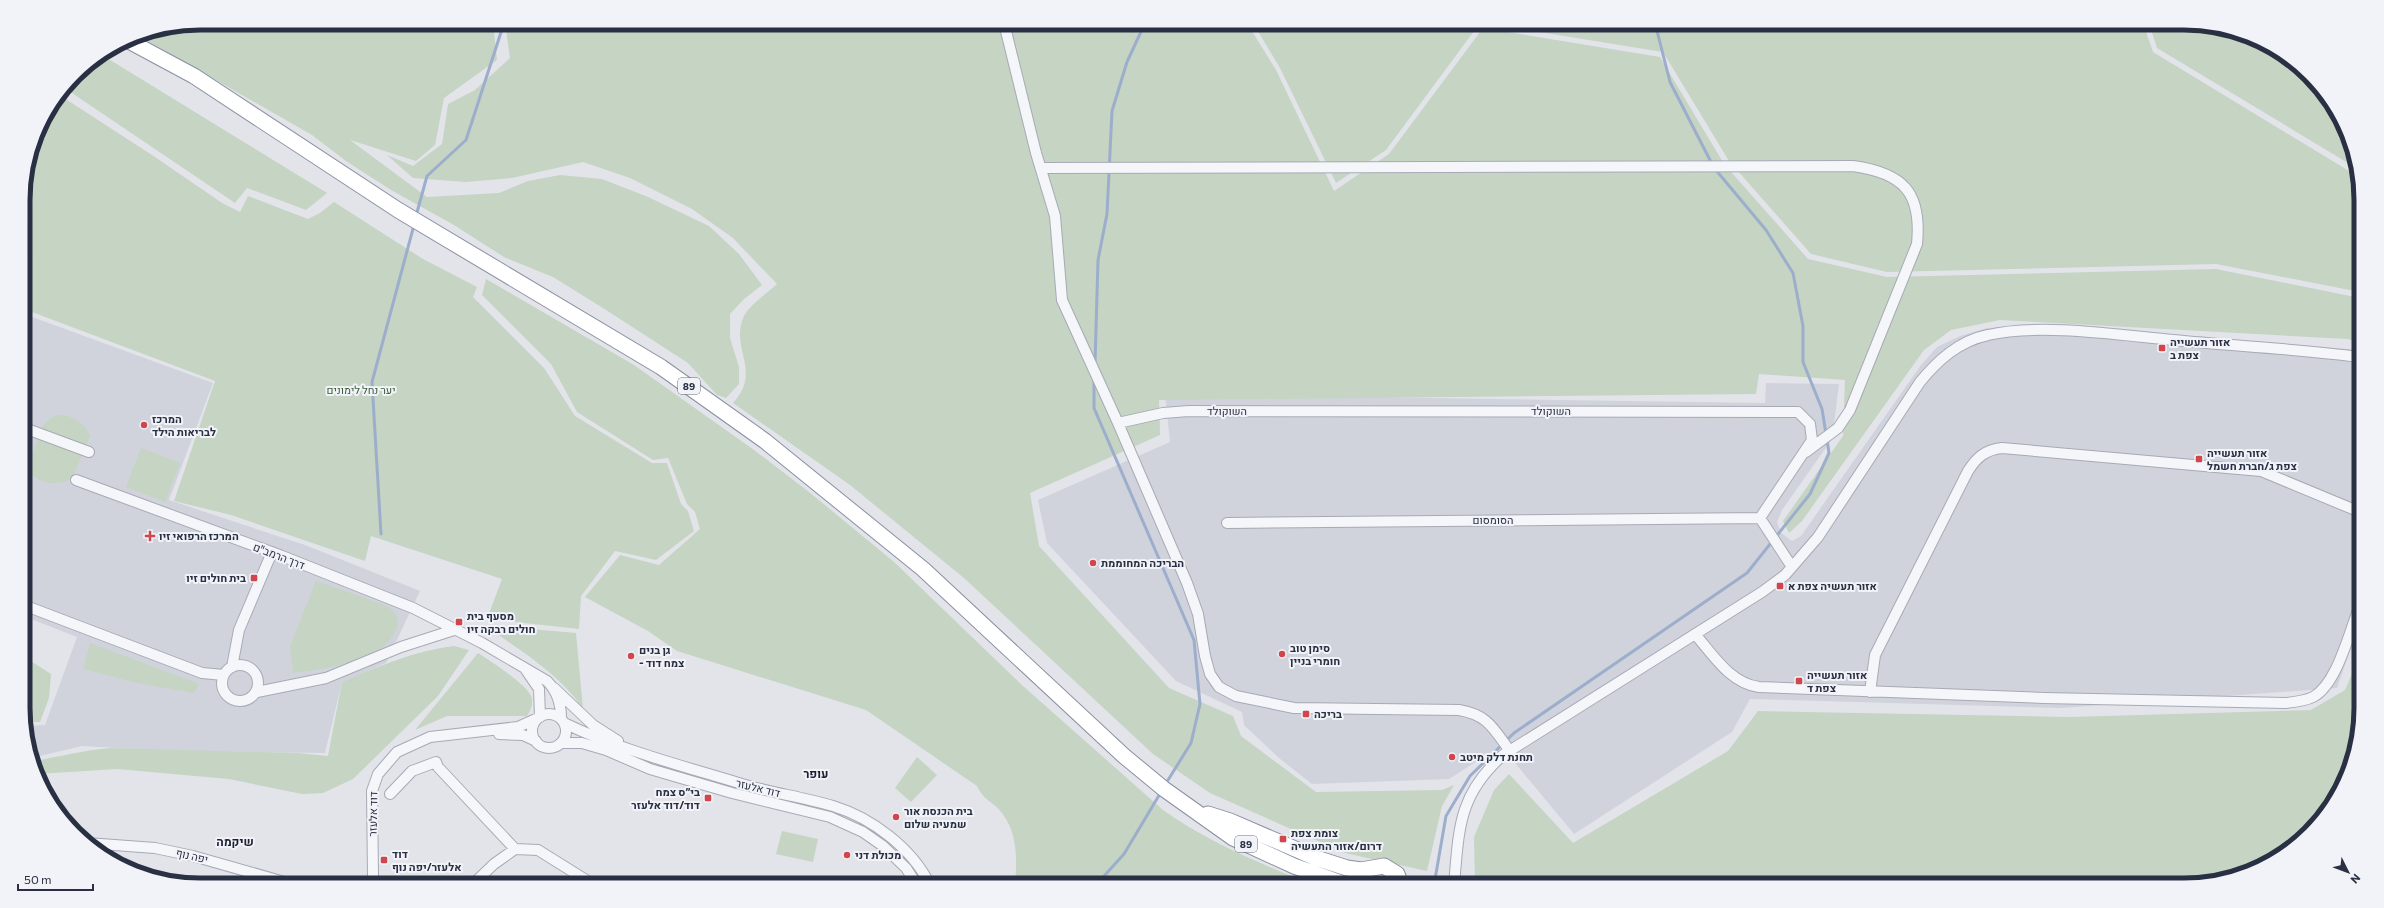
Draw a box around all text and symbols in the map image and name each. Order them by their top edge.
place label: אזור תעשייה צפת ב [2170,335,2230,361]
marker: אזור תעשייה צפת ב [2157,343,2167,353]
road number: 89 [678,378,700,394]
park label: יער נחל לימונים [326,383,396,396]
street label: השוקולד [1207,404,1247,417]
street label: השוקולד [1531,404,1571,417]
place label: המרכז לבריאות הילד [152,412,216,438]
marker: המרכז לבריאות הילד [139,420,149,430]
place label: אזור תעשייה צפת ג/חברת חשמל [2207,446,2297,472]
marker: אזור תעשייה צפת ג/חברת חשמל [2194,454,2204,464]
street label: הסומסום [1473,513,1513,526]
place label: המרכז הרפואי זיו [159,529,239,542]
marker: המרכז הרפואי זיו [144,530,156,542]
street label: דרך הרמב"ם [251,540,307,571]
place label: הבריכה המחוממת [1101,556,1184,569]
marker: הבריכה המחוממת [1088,558,1098,568]
place label: בית חולים זיו [186,571,246,584]
marker: בית חולים זיו [249,573,259,583]
place label: אזור תעשיה צפת א [1788,579,1877,592]
marker: אזור תעשיה צפת א [1775,581,1785,591]
place label: מסעף בית חולים רבקה זיו [467,609,536,635]
marker: מסעף בית חולים רבקה זיו [454,617,464,627]
place label: סימן טוב חומרי בניין [1290,641,1340,667]
place label: גן בנים - צמח דוד [639,643,685,669]
marker: סימן טוב חומרי בניין [1277,649,1287,659]
marker: גן בנים - צמח דוד [626,651,636,661]
place label: אזור תעשייה צפת ד [1807,668,1867,694]
marker: אזור תעשייה צפת ד [1794,676,1804,686]
place label: בריכה [1314,707,1342,720]
marker: בריכה [1301,709,1311,719]
place label: תחנת דלק מיטב [1460,750,1533,763]
marker: תחנת דלק מיטב [1447,752,1457,762]
district label: עופר [803,766,829,780]
street label: דוד אלעזר [735,776,782,799]
place label: בי״ס צמח דוד/דוד אלעזר [631,785,700,811]
street label: דוד אלעזר [366,791,379,837]
marker: בי״ס צמח דוד/דוד אלעזר [703,793,713,803]
place label: בית הכנסת אור שמעיה שלום [904,804,973,830]
marker: בית הכנסת אור שמעיה שלום [891,812,901,822]
place label: צומת צפת דרום/אזור התעשיה [1291,826,1382,852]
district label: שיקמה [216,834,254,848]
marker: צומת צפת דרום/אזור התעשיה [1278,834,1288,844]
road number: 89 [1235,836,1257,852]
street label: יפה נוף [175,846,209,866]
place label: דוד אלעזר/יפה נוף [392,847,462,873]
place label: מכולת דני [855,848,901,861]
marker: מכולת דני [842,850,852,860]
north arrow [2328,852,2368,892]
marker: דוד אלעזר/יפה נוף [379,855,389,865]
scale bar [18,866,93,892]
text: 50 m [24,872,52,886]
text: N [2348,872,2363,886]

